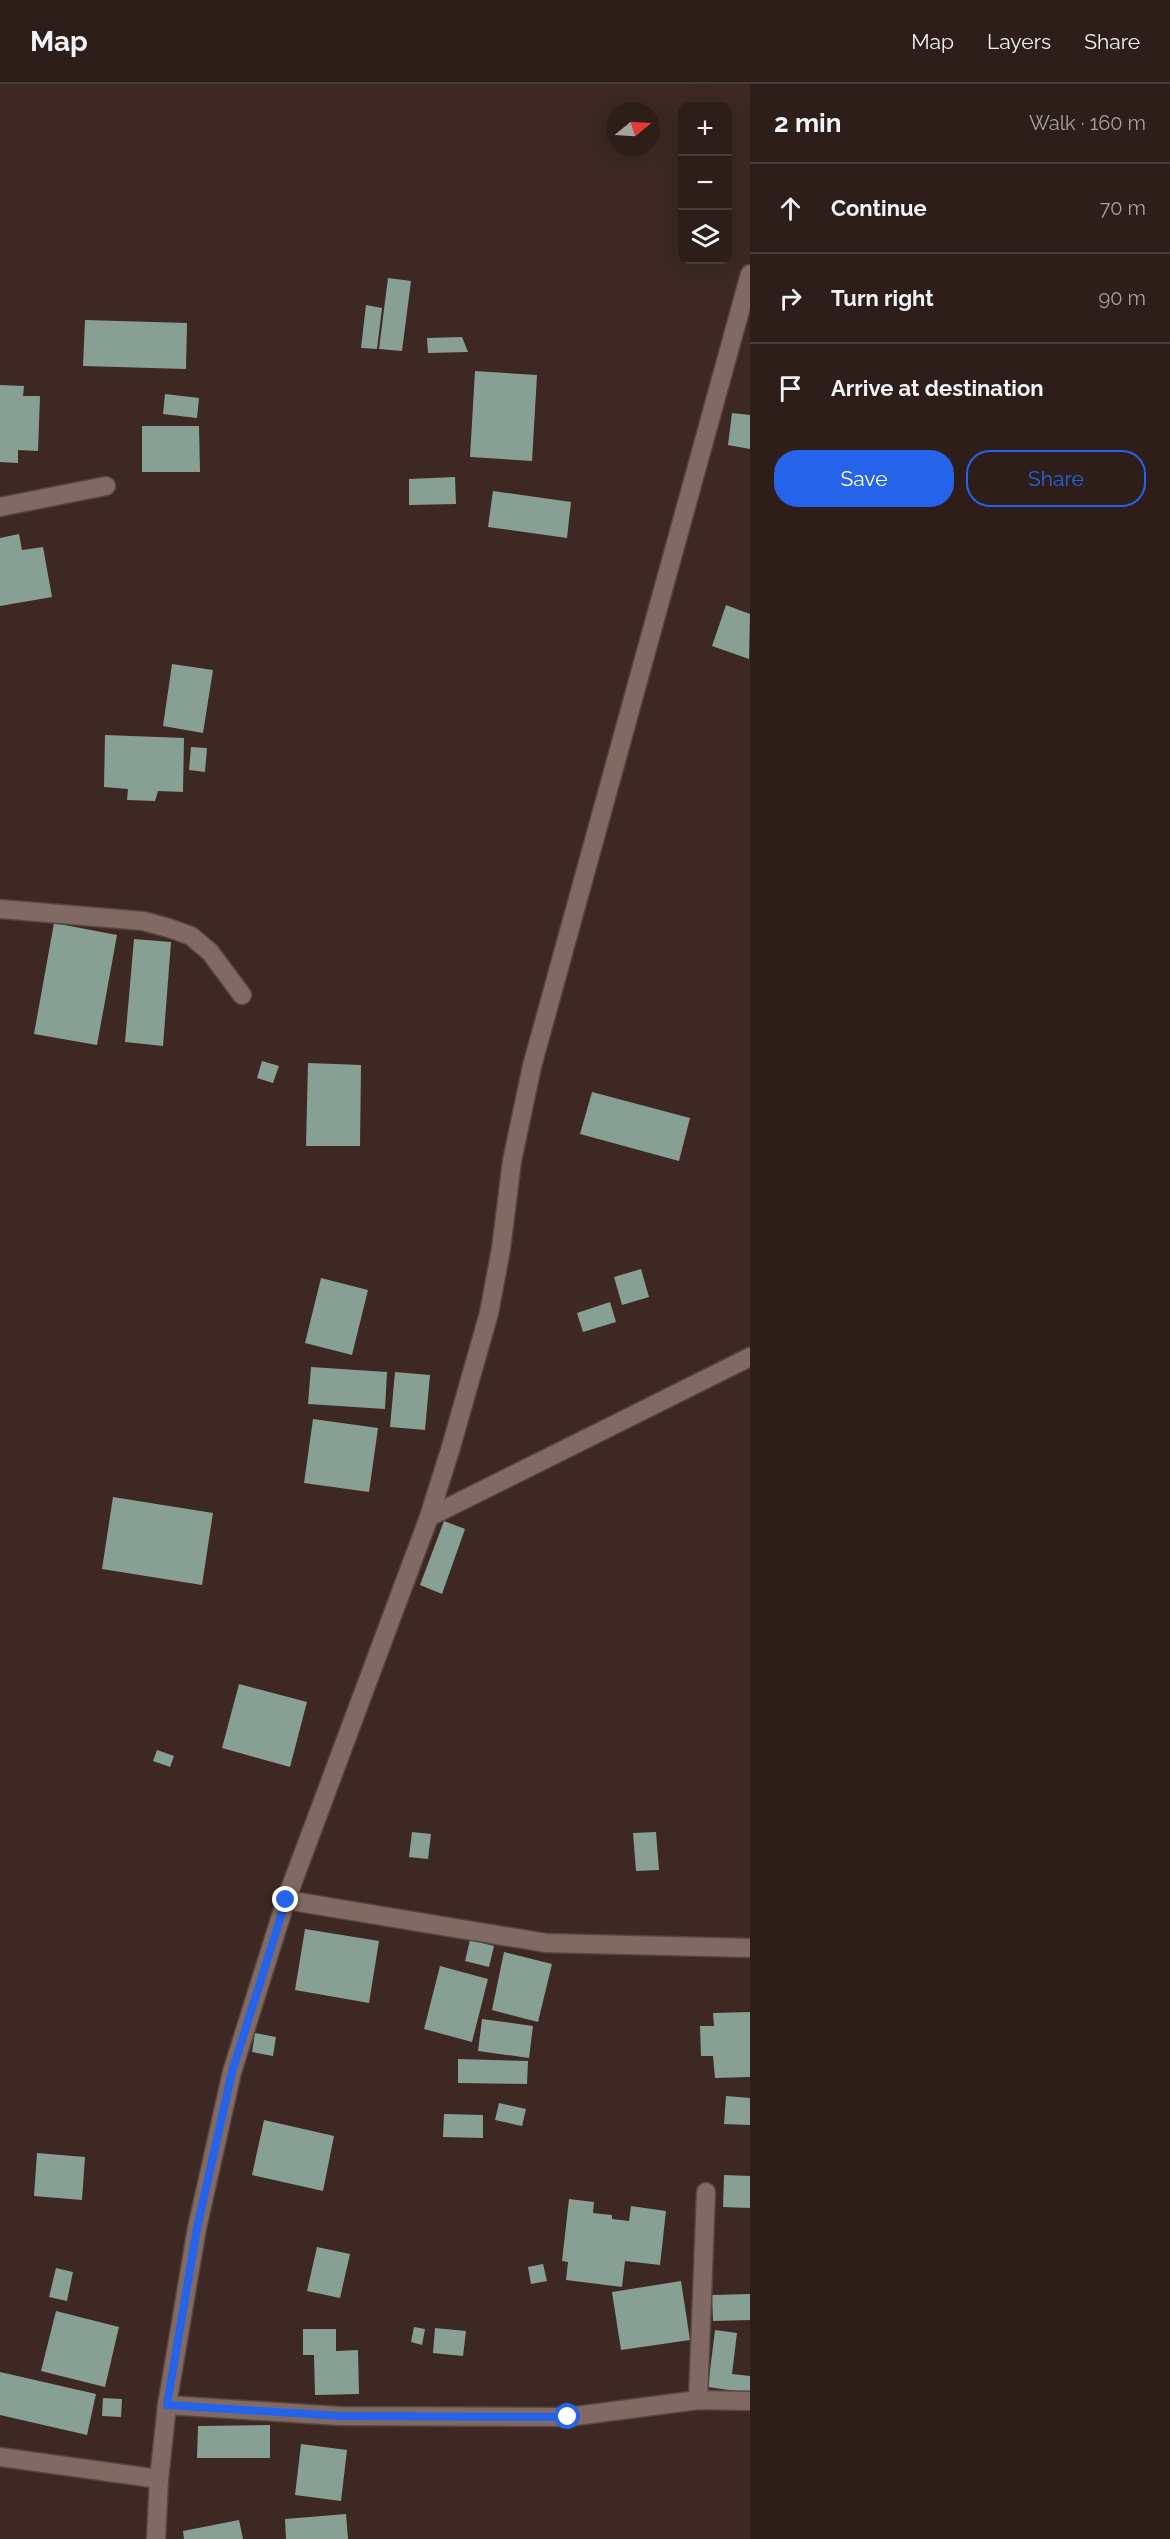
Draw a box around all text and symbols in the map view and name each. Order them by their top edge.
text: Map [30,25,88,58]
text: Map [911,29,954,54]
text: Layers [987,29,1051,54]
text: Share [1084,29,1140,54]
north arrow [606,102,660,156]
map controls [678,102,732,264]
button: + [678,102,732,156]
text: 2 min [774,108,841,138]
text: Walk · 160 m [1029,111,1146,135]
button: − [678,156,732,210]
icon: ahead [774,192,807,225]
text: Continue [831,195,927,221]
text: 70 m [1100,196,1146,220]
button: layers [678,210,732,264]
icon: right [774,282,807,315]
text: Turn right [831,285,934,311]
text: 90 m [1099,286,1146,310]
icon: arrive [774,372,807,405]
text: Arrive at destination [831,375,1044,401]
button: Save [774,450,954,507]
button: Share [966,450,1146,507]
route end [272,1886,298,1912]
route start [554,2403,580,2429]

